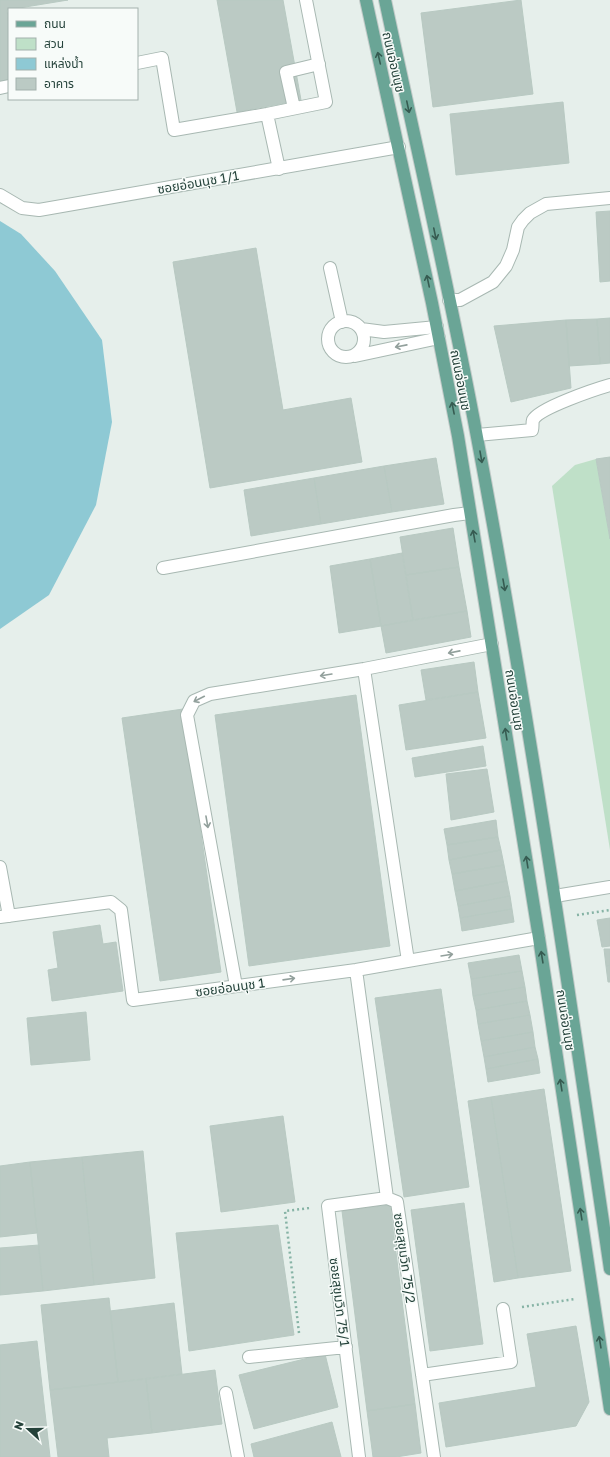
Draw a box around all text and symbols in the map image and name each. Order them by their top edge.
legend [8,8,138,100]
text: ถนน [44,16,66,31]
street label: ถนนอ่อนนุช [379,30,409,94]
text: สวน [44,36,64,51]
one-way arrow [374,52,382,65]
text: แหล่งน้ำ [44,55,83,71]
text: อาคาร [44,76,74,91]
one-way arrow [404,100,412,113]
street label: ซอยอ่อนนุช 1/1 [156,167,240,197]
one-way arrow [432,227,440,240]
one-way arrow [423,274,431,287]
one-way arrow [394,342,407,350]
street label: ถนนอ่อนนุช [447,348,475,412]
one-way arrow [448,402,456,415]
one-way arrow [477,450,485,463]
one-way arrow [470,530,478,543]
one-way arrow [500,578,508,591]
one-way arrow [448,648,461,656]
street label: ถนนอ่อนนุช [502,668,528,732]
one-way arrow [320,671,333,679]
one-way arrow [193,696,205,703]
one-way arrow [502,728,510,741]
one-way arrow [203,815,211,828]
one-way arrow [523,856,531,869]
one-way arrow [440,950,453,958]
one-way arrow [538,951,546,964]
street label: ซอยอ่อนนุช 1 [194,974,266,1000]
one-way arrow [282,975,295,983]
street label: ถนนอ่อนนุช [553,988,579,1052]
one-way arrow [557,1079,565,1092]
one-way arrow [577,1208,585,1221]
street label: ซอยสุขุมวิท 75/2 [391,1212,419,1304]
street label: ซอยสุขุมวิท 75/1 [327,1257,353,1347]
one-way arrow [596,1336,604,1349]
north arrow [8,1409,48,1449]
text: N [11,1419,26,1431]

